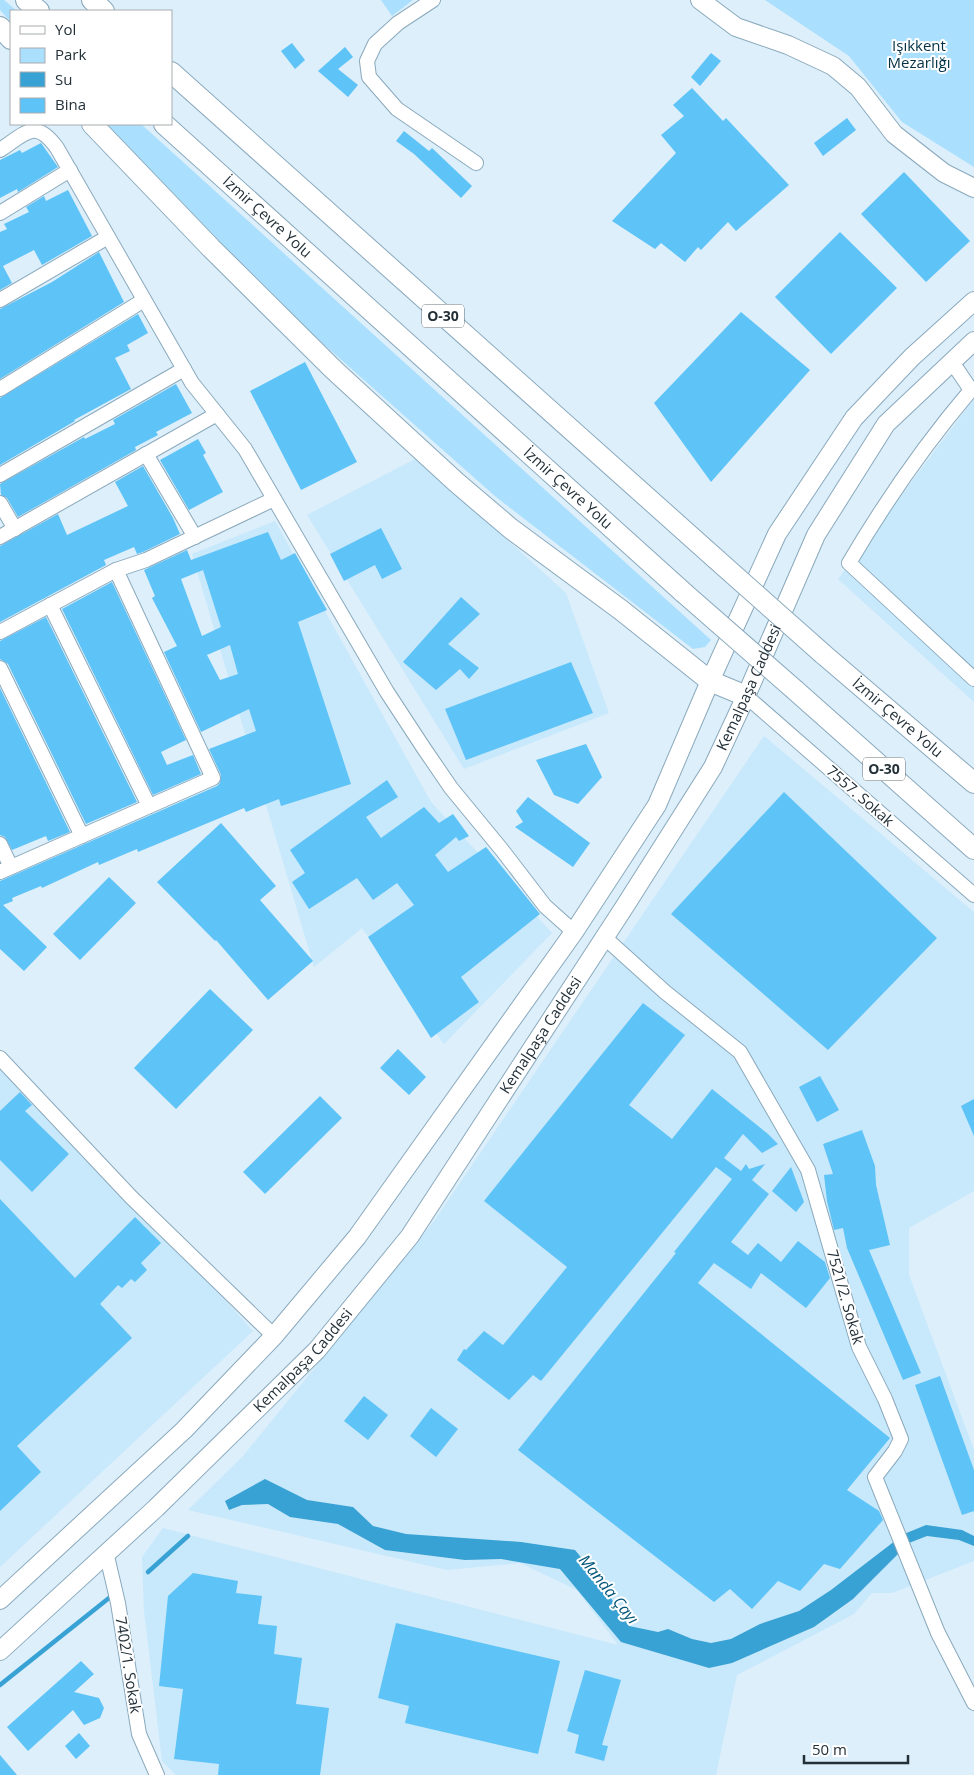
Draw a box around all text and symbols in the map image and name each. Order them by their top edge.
legend [10,10,172,125]
text: Yol [55,19,76,39]
park label: Işıkkent Mezarlığı [888,35,950,72]
text: Park [55,44,86,64]
text: Su [55,69,72,89]
text: Bina [55,94,86,114]
street label: İzmir Çevre Yolu [219,171,317,262]
road number: O-30 [422,304,464,328]
street label: İzmir Çevre Yolu [520,442,617,533]
street label: Kemalpaşa Caddesi [711,621,785,753]
street label: İzmir Çevre Yolu [849,673,948,761]
road number: O-30 [863,758,905,781]
street label: 7557. Sokak [823,760,899,830]
street label: Kemalpaşa Caddesi [494,972,586,1097]
street label: 7521/2. Sokak [823,1247,869,1346]
street label: Kemalpaşa Caddesi [248,1304,356,1416]
water label: Manda Çayı [574,1549,644,1629]
street label: 7402/1. Sokak [111,1615,147,1715]
scale bar [804,1732,908,1764]
text: 50 m [812,1739,847,1759]

